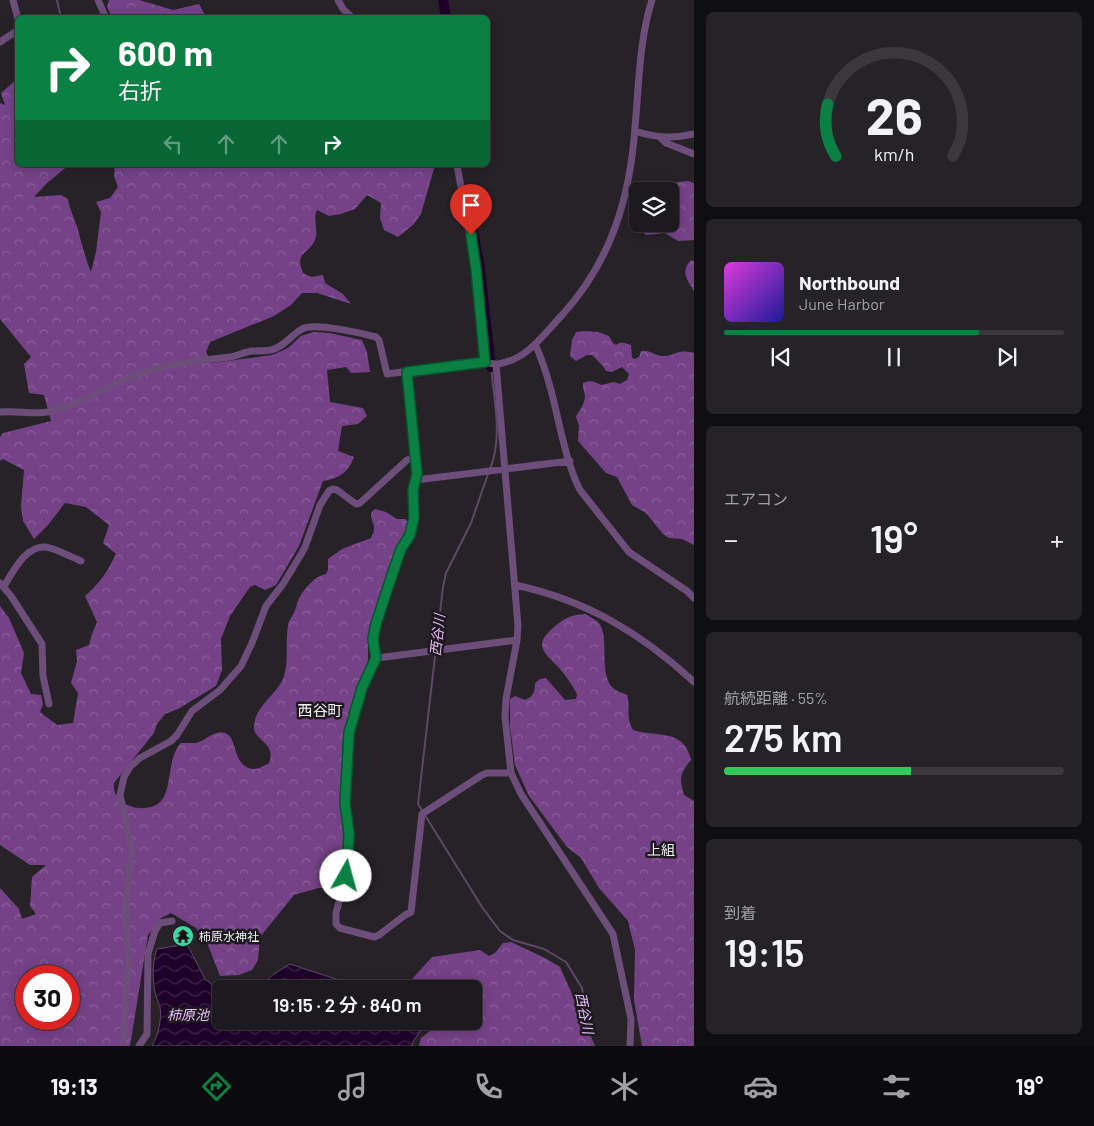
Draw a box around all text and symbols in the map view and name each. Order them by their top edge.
text: 600 m [118,31,213,73]
icon: right [35,35,100,100]
text: 右折 [118,77,162,103]
text: 26 [865,83,923,145]
icon: left [159,130,187,158]
icon: ahead [212,130,240,158]
icon: ahead [265,130,293,158]
icon: right [318,130,346,158]
text: km/h [874,143,914,165]
map controls [629,182,679,232]
button: layers [629,182,679,232]
pin [450,184,492,235]
icon: arrive [457,191,485,219]
text: Northbound [799,271,900,294]
text: June Harbor [799,294,885,313]
icon: previous [767,343,795,371]
icon: pause [880,343,908,371]
icon: next [993,343,1021,371]
text: エアコン [724,489,788,508]
text: 19° [870,515,918,561]
text: − [724,522,738,556]
text: + [1050,522,1064,556]
water label: 西谷川 [426,611,448,657]
text: 航続距離 · 55% [724,688,828,707]
district label: 西谷町 [297,701,343,719]
text: 275 km [724,714,843,760]
district label: 上組 [647,841,675,858]
position arrow [319,849,371,901]
text: 到着 [724,903,756,922]
temple icon: 柿原水神社 [171,924,195,948]
place label: 柿原水神社 [199,929,259,943]
text: 19:15 [724,929,804,975]
speed limit sign: 30 [15,965,80,1030]
water label: 西谷川 [573,991,598,1037]
text: 19:15 · 2 分 · 840 m [273,993,421,1016]
water label: 柿原池 [167,1006,211,1023]
icon: directions [199,1069,234,1104]
icon: music [335,1069,370,1104]
icon: phone [471,1069,506,1104]
icon: climate [607,1069,642,1104]
icon: car [743,1069,778,1104]
icon: filters [879,1069,914,1104]
text: 19:13 [51,1073,98,1099]
text: 19° [1016,1073,1043,1099]

